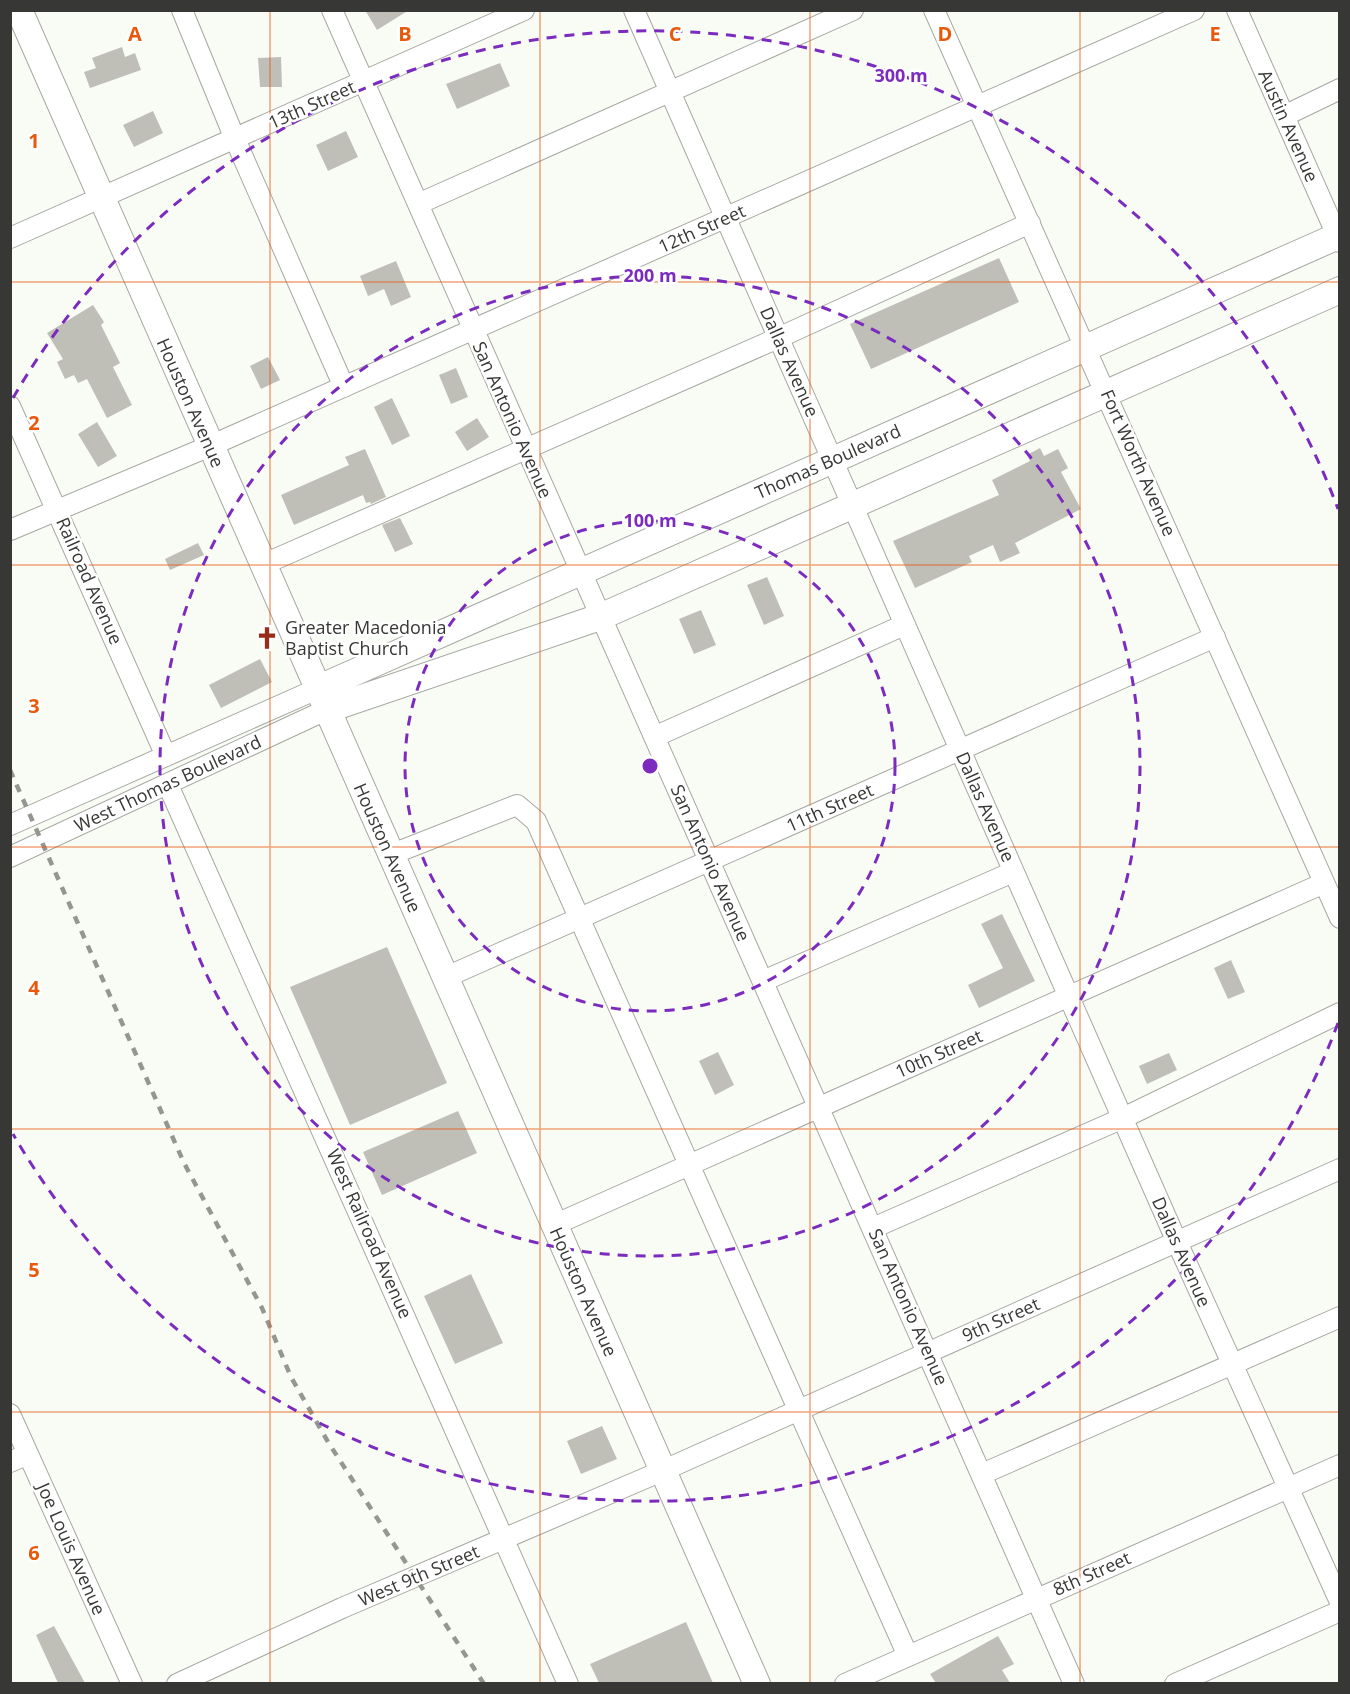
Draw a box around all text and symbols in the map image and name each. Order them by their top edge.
text: A [128,20,142,47]
text: B [398,20,412,47]
text: C [669,20,682,47]
text: D [938,20,952,47]
text: E [1209,20,1221,47]
text: 300 m [874,63,928,87]
street label: Austin Avenue [1253,66,1324,185]
street label: 13th Street [264,74,359,134]
text: 1 [28,127,40,154]
street label: 12th Street [654,198,749,258]
text: 200 m [623,263,677,287]
street label: Dallas Avenue [755,303,825,420]
street label: Houston Avenue [152,334,230,471]
street label: San Antonio Avenue [468,338,558,502]
street label: Fort Worth Avenue [1096,385,1182,540]
text: 2 [28,409,40,436]
street label: Thomas Boulevard [751,418,904,504]
text: 100 m [623,508,677,532]
street label: Railroad Avenue [51,513,129,648]
place label: Greater Macedonia Baptist Church [285,615,446,660]
church icon: Greater Macedonia Baptist Church [254,625,280,651]
text: 3 [28,692,40,719]
street label: West Thomas Boulevard [70,729,265,837]
street label: Dallas Avenue [951,748,1021,865]
centre of rings [640,756,660,776]
street label: 11th Street [782,777,877,837]
street label: Houston Avenue [349,779,427,916]
street label: San Antonio Avenue [666,781,756,945]
text: 4 [28,974,40,1001]
street label: 10th Street [891,1023,986,1083]
street label: West Railroad Avenue [322,1145,418,1322]
street label: Dallas Avenue [1147,1193,1217,1310]
street label: Houston Avenue [545,1223,623,1360]
street label: San Antonio Avenue [864,1225,954,1389]
text: 5 [28,1256,40,1283]
street label: 9th Street [958,1291,1043,1347]
street label: Joe Louis Avenue [31,1477,112,1618]
text: 6 [28,1539,40,1566]
street label: West 9th Street [355,1539,483,1611]
street label: 8th Street [1049,1545,1134,1601]

